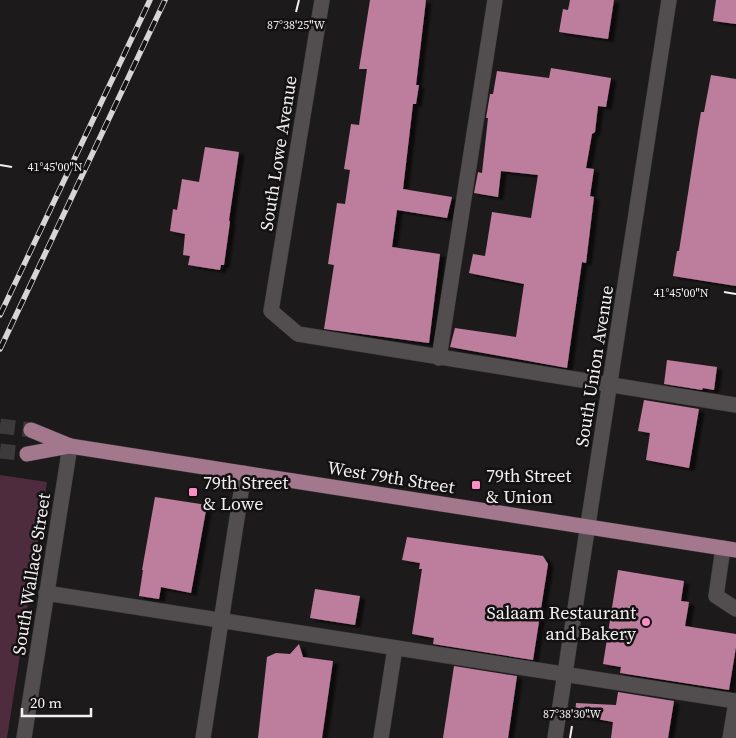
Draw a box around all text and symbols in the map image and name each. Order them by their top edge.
text: 87°38'25"W [267,17,325,33]
street label: South Lowe Avenue [253,74,303,232]
text: 41°45'00"N [27,159,83,175]
street label: South Union Avenue [569,283,619,449]
text: 41°45'00"N [653,285,709,301]
street label: West 79th Street [326,455,457,499]
place label: 79th Street & Union [486,463,572,509]
place label: 79th Street & Lowe [203,470,289,516]
marker: 79th Street & Union [470,479,482,491]
marker: 79th Street & Lowe [187,486,199,498]
street label: South Wallace Street [6,491,56,657]
place label: Salaam Restaurant and Bakery [487,600,637,646]
marker: Salaam Restaurant and Bakery [640,616,652,628]
scale bar [22,686,91,718]
text: 20 m [30,692,62,713]
text: 87°38'30"W [543,706,601,722]

